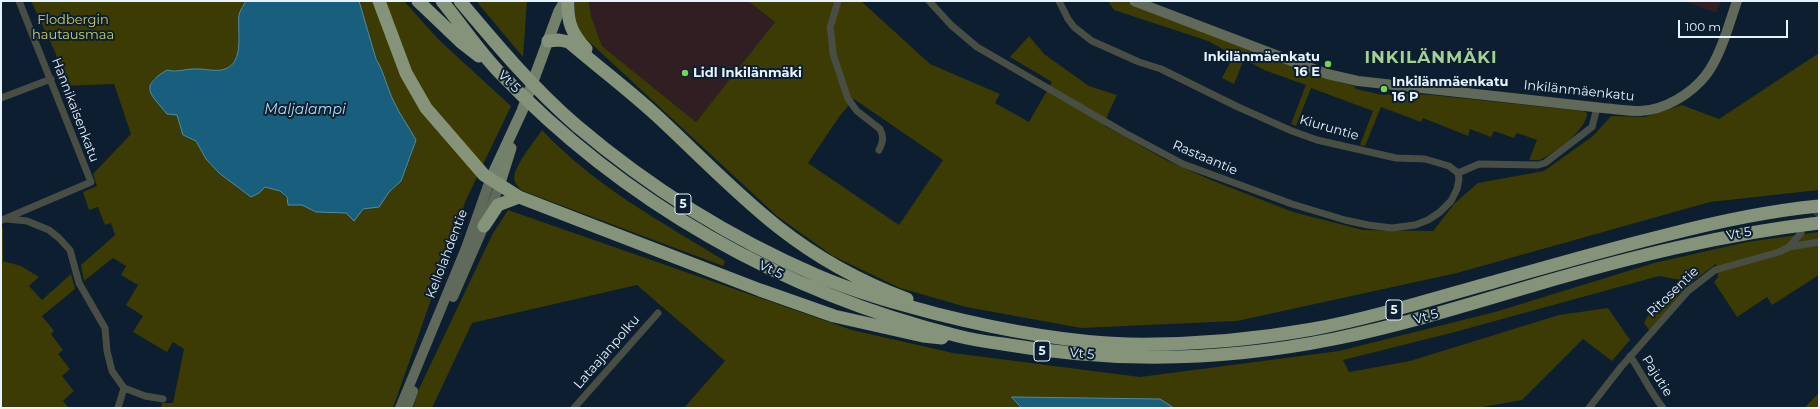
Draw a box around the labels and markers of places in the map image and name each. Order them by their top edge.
place label: Inkilänmäenkatu 16 E [1204,49,1320,80]
marker: Inkilänmäenkatu 16 E [1323,59,1333,69]
place label: Lidl Inkilänmäki [693,65,802,81]
marker: Lidl Inkilänmäki [680,68,690,78]
place label: Inkilänmäenkatu 16 P [1392,74,1508,105]
marker: Inkilänmäenkatu 16 P [1379,84,1389,94]

